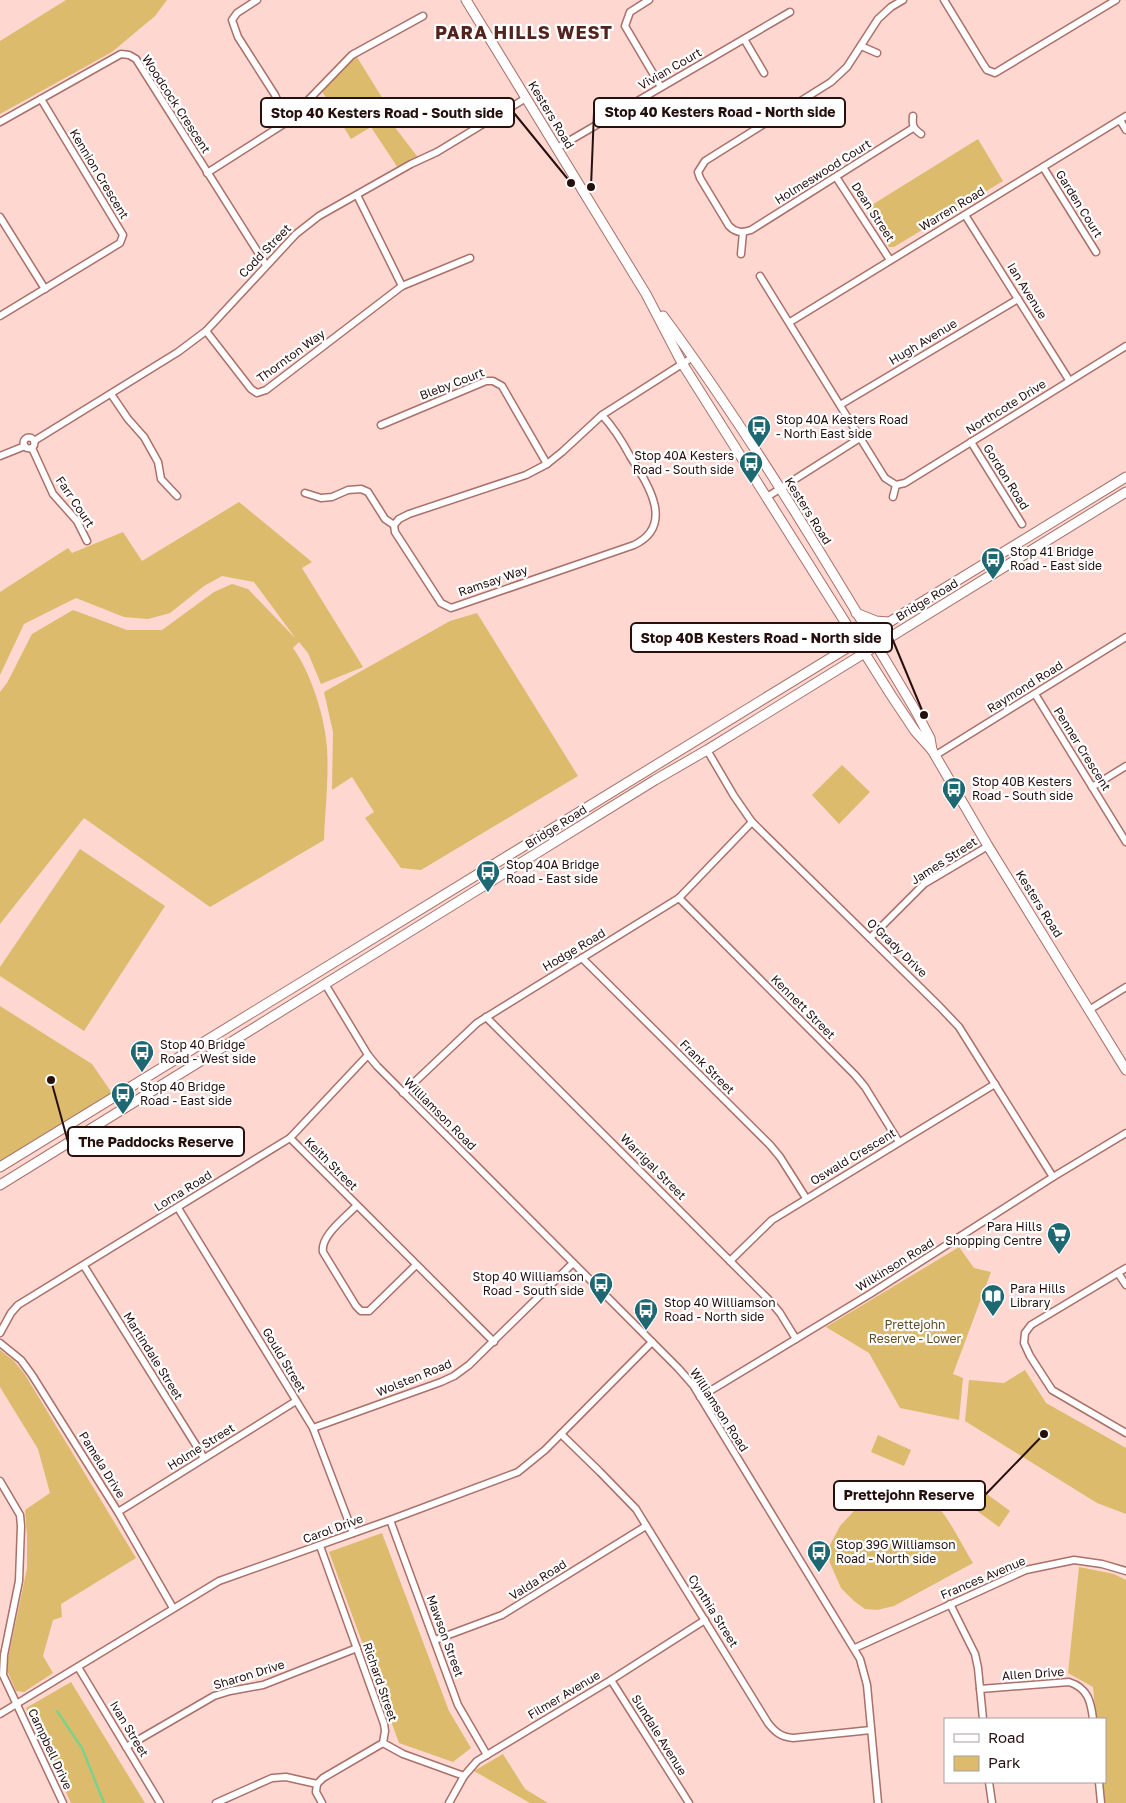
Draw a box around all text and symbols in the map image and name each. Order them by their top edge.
district label: PARA HILLS WEST [435,21,613,43]
street label: Vivian Court [635,44,704,93]
street label: Woodcock Crescent [139,52,214,156]
street label: Kesters Road [525,78,578,151]
callout: Stop 40 Kesters Road - South side [261,98,514,127]
callout: Stop 40 Kesters Road - North side [594,98,845,127]
text: Stop 40 Kesters Road - North side [604,103,836,120]
text: Stop 40 Kesters Road - South side [271,104,503,121]
street label: Kennion Crescent [67,126,132,222]
street label: Holmeswood Court [772,136,874,207]
street label: Garden Court [1053,167,1106,240]
street label: Dean Street [849,179,898,245]
street label: Warren Road [916,183,987,234]
street label: Codd Street [235,221,294,281]
street label: Ian Avenue [1004,260,1051,322]
street label: Hugh Avenue [886,315,959,368]
street label: Thornton Way [254,326,328,385]
street label: Bleby Court [417,364,486,403]
street label: Northcote Drive [963,376,1049,437]
place label: Stop 40A Kesters Road - North East side [776,412,908,441]
bus stop icon: Stop 40A Kesters Road - North East side [746,414,772,448]
street label: Gordon Road [980,441,1033,512]
place label: Stop 40A Kesters Road - South side [633,448,734,477]
bus stop icon: Stop 40A Kesters Road - South side [738,450,764,484]
street label: Farr Court [53,473,98,530]
street label: Kesters Road [782,474,835,547]
place label: Stop 41 Bridge Road - East side [1010,544,1102,573]
bus stop icon: Stop 41 Bridge Road - East side [980,546,1006,580]
street label: Ramsay Way [456,562,530,599]
street label: Bridge Road [893,575,961,624]
callout: Stop 40B Kesters Road - North side [631,623,892,652]
text: Stop 40B Kesters Road - North side [641,629,882,646]
street label: Raymond Road [984,657,1065,716]
street label: Penner Crescent [1051,704,1114,793]
place label: Stop 40B Kesters Road - South side [972,774,1073,803]
bus stop icon: Stop 40B Kesters Road - South side [941,776,967,810]
street label: Bridge Road [522,802,589,852]
street label: James Street [908,834,980,888]
place label: Stop 40A Bridge Road - East side [506,857,599,886]
bus stop icon: Stop 40A Bridge Road - East side [475,859,501,893]
street label: Kesters Road [1013,867,1066,940]
street label: O'Grady Drive [864,915,931,980]
street label: Hodge Road [540,925,608,974]
street label: Kennett Street [768,971,839,1042]
street label: Frank Street [677,1036,738,1097]
place label: Stop 40 Bridge Road - West side [160,1037,256,1066]
bus stop icon: Stop 40 Bridge Road - West side [129,1039,155,1073]
street label: Williamson Road [401,1074,480,1153]
place label: Stop 40 Bridge Road - East side [140,1079,232,1108]
bus stop icon: Stop 40 Bridge Road - East side [110,1081,136,1115]
street label: Oswald Crescent [807,1125,898,1188]
callout: The Paddocks Reserve [68,1127,244,1156]
street label: Warrigal Street [617,1131,690,1203]
text: The Paddocks Reserve [78,1133,234,1150]
street label: Keith Street [302,1134,361,1193]
street label: Lorna Road [151,1167,214,1214]
place label: Para Hills Shopping Centre [945,1219,1042,1248]
supermarket icon: Para Hills Shopping Centre [1046,1221,1072,1255]
street label: Wilkinson Road [853,1235,937,1295]
place label: Stop 40 Williamson Road - South side [472,1269,584,1298]
bus stop icon: Stop 40 Williamson Road - South side [588,1271,614,1305]
place label: Para Hills Library [1010,1281,1065,1310]
library icon: Para Hills Library [980,1283,1006,1317]
place label: Stop 40 Williamson Road - North side [664,1295,776,1324]
bus stop icon: Stop 40 Williamson Road - North side [633,1297,659,1331]
street label: Martindale Street [120,1309,187,1403]
park label: Prettejohn Reserve - Lower [869,1317,962,1346]
street label: Gould Street [259,1325,310,1395]
street label: Wolsten Road [374,1356,454,1399]
street label: Williamson Road [687,1365,752,1454]
street label: Holme Street [164,1420,237,1473]
street label: Pamela Drive [76,1429,129,1501]
callout: Prettejohn Reserve [834,1481,985,1510]
text: Prettejohn Reserve [844,1486,974,1503]
street label: Carol Drive [301,1511,365,1546]
place label: Stop 39G Williamson Road - North side [836,1537,956,1566]
bus stop icon: Stop 39G Williamson Road - North side [806,1539,832,1573]
street label: Frances Avenue [938,1553,1028,1602]
street label: Valda Road [506,1556,569,1603]
street label: Cynthia Street [685,1572,742,1650]
street label: Mawson Street [424,1593,467,1679]
street label: Richard Street [360,1640,401,1723]
street label: Sharon Drive [211,1657,286,1692]
street label: Allen Drive [1001,1664,1065,1683]
street label: Filmer Avenue [525,1667,603,1722]
street label: Sundale Avenue [629,1692,690,1778]
street label: Ivan Street [107,1698,152,1760]
street label: Campbell Drive [25,1706,76,1792]
legend [944,1718,1106,1783]
text: Road [988,1728,1025,1746]
text: Park [988,1753,1021,1771]

